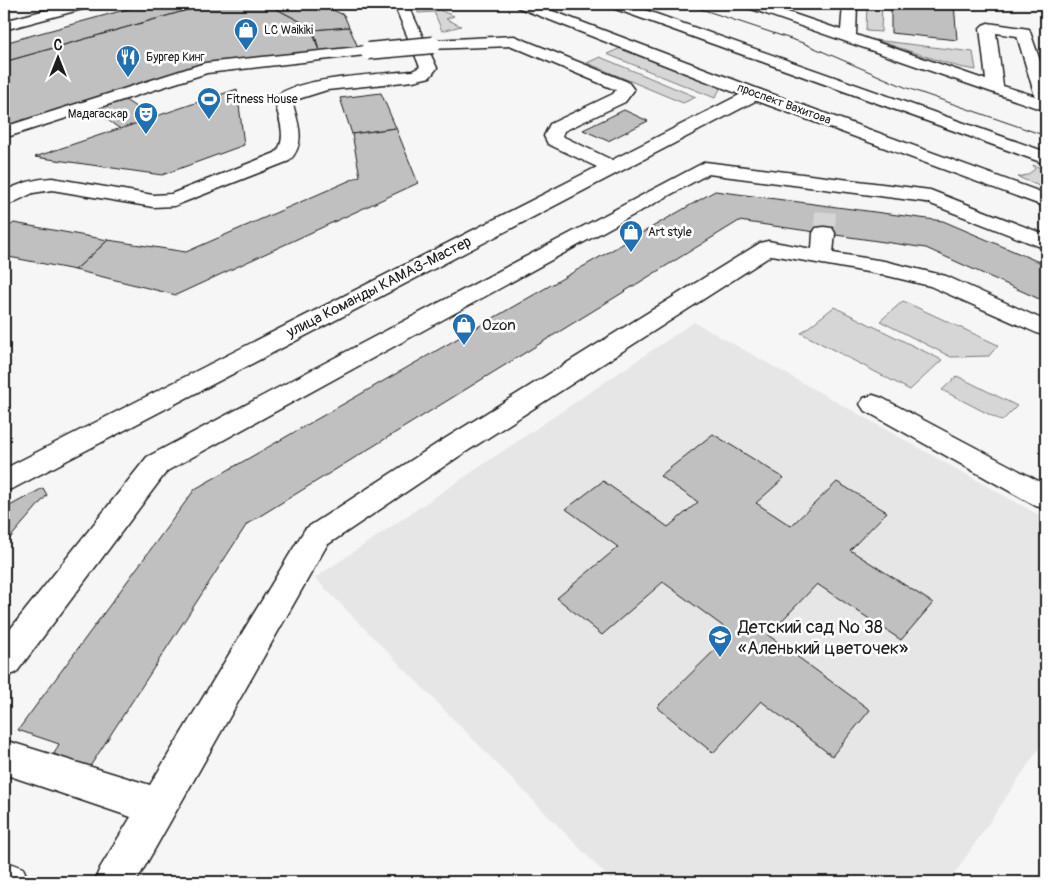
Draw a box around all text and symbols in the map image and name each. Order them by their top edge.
shop icon: LC Waikiki [233,17,259,51]
place label: LC Waikiki [264,23,313,38]
north arrow [32,32,82,82]
text: С [54,37,63,54]
restaurant icon: Бургер Кинг [115,44,141,78]
place label: Бургер Кинг [146,50,205,65]
street label: проспект Вахитова [735,80,833,128]
sports icon: Fitness House [196,86,222,120]
place label: Fitness House [226,92,298,107]
theatre icon: Мадагаскар [133,101,159,135]
place label: Мадагаскар [68,107,128,122]
shop icon: Art style [618,219,644,253]
place label: Art style [648,225,692,240]
street label: улица Команды КАМАЗ-Мастер [283,232,475,342]
shop icon: Ozon [451,312,477,346]
place label: Ozon [482,316,516,335]
place label: Детский сад № 38 «Аленький цветочек» [737,616,908,660]
school or university icon: Детский сад № 38 «Аленький цветочек» [707,624,733,658]

